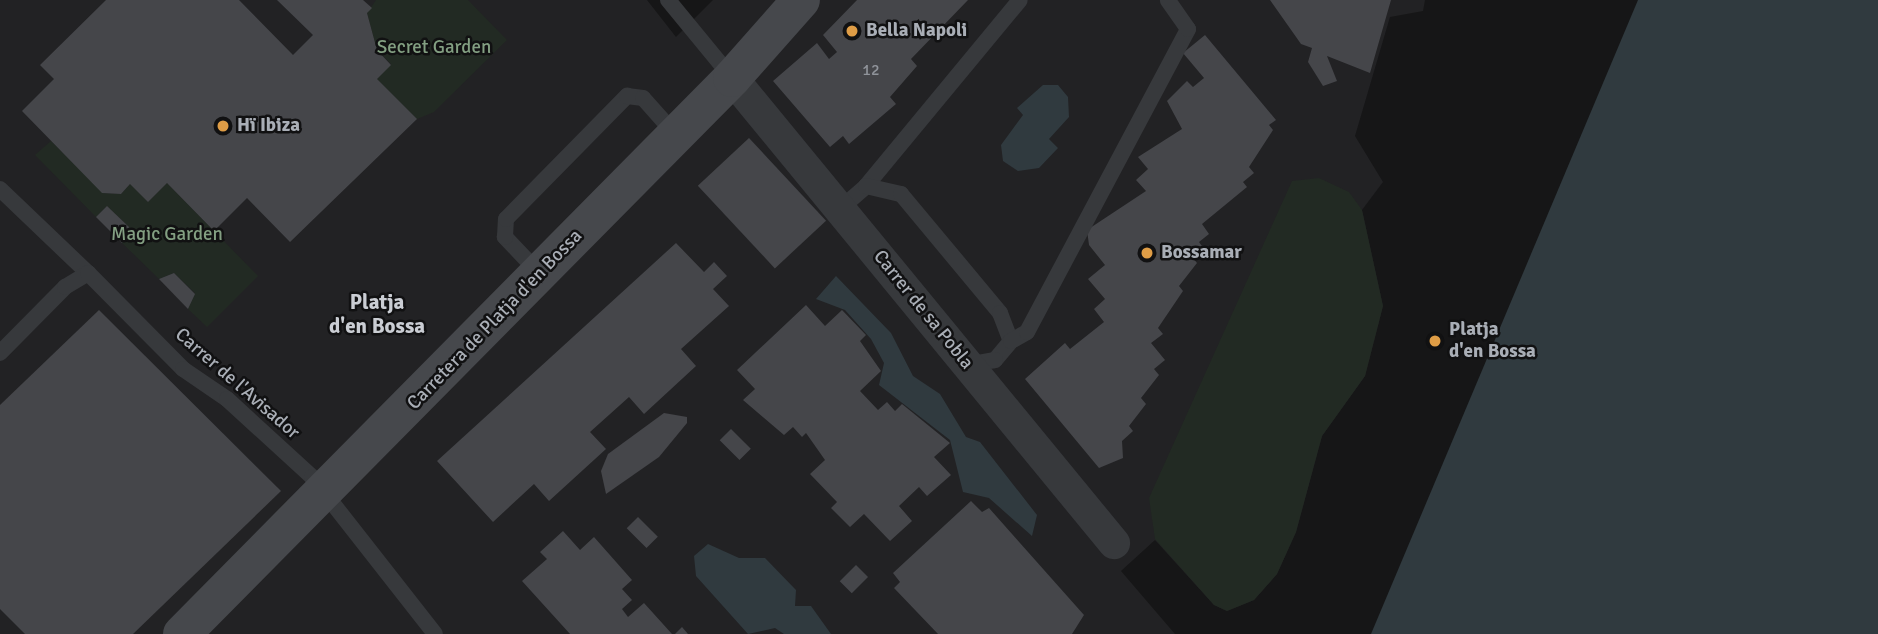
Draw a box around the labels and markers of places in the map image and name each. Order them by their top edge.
place label: Bella Napoli [866,20,967,42]
marker: Bella Napoli [844,23,860,39]
place label: Hï Ibiza [237,115,300,137]
marker: Hï Ibiza [215,118,231,134]
place label: Bossamar [1161,242,1242,264]
marker: Bossamar [1139,245,1155,261]
place label: Platja d'en Bossa [1449,319,1536,363]
marker: Platja d'en Bossa [1427,333,1443,349]

